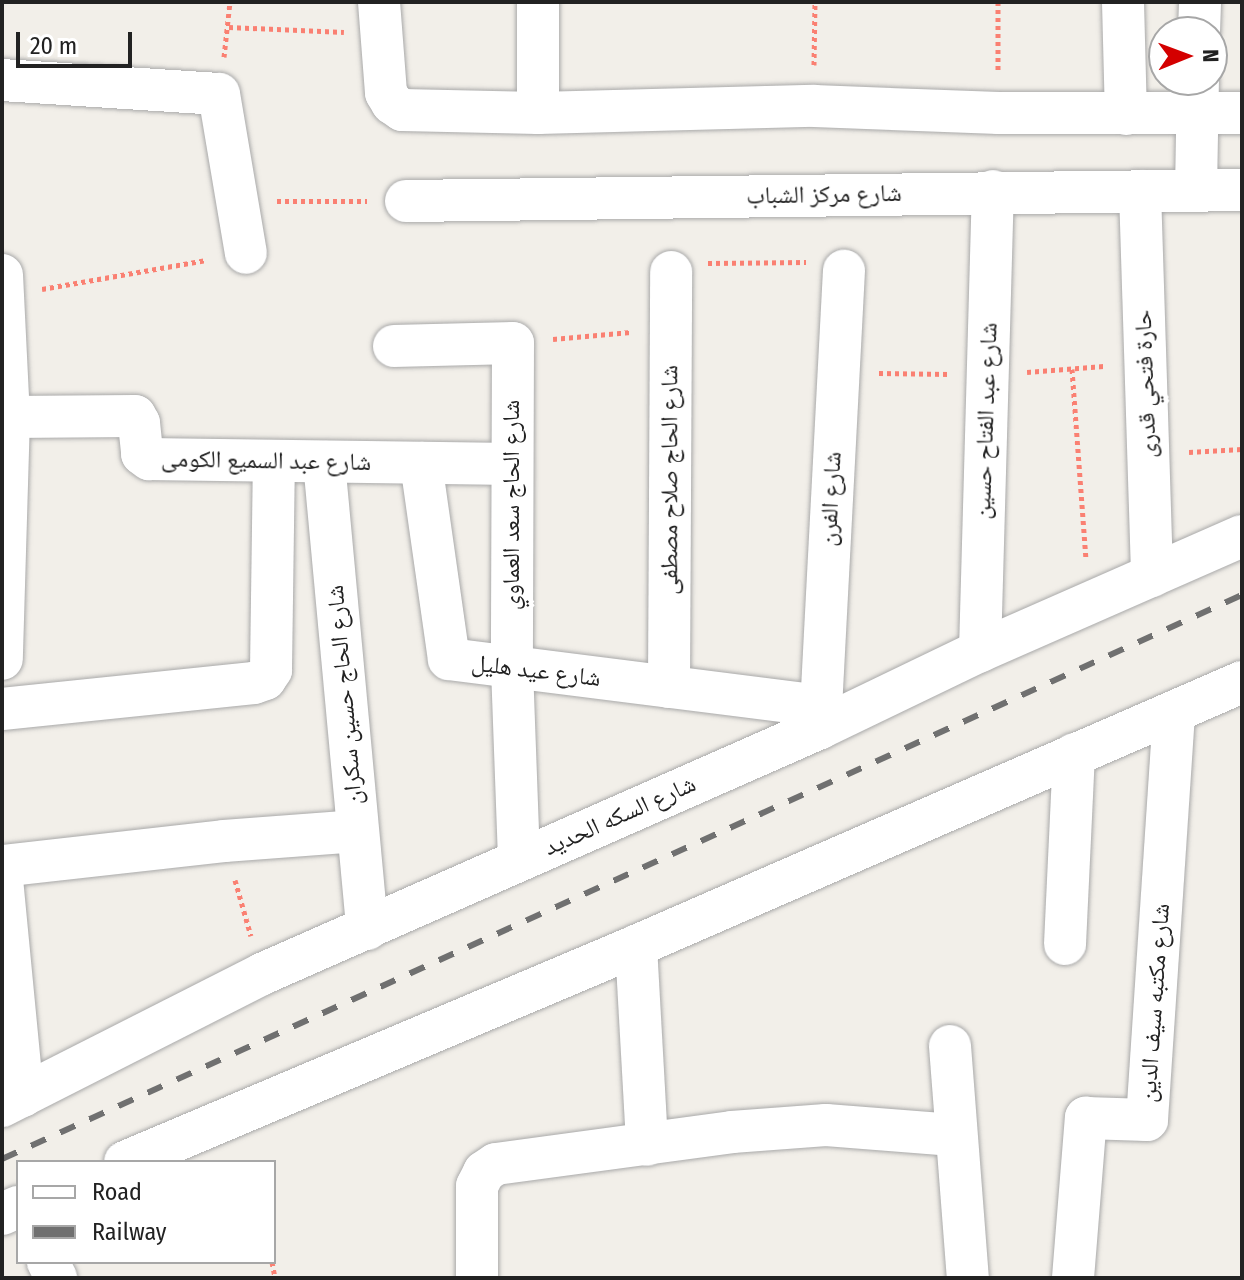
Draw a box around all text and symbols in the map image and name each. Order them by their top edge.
scale bar [20,16,136,66]
north arrow [1148,16,1228,96]
text: 20 m [30,32,77,60]
text: N [1197,49,1224,62]
street label: شارع مركز الشباب [746,179,902,211]
street label: حارة فتحي قدرى [1129,309,1163,459]
street label: شارع عبد الفتاح حسين [968,322,1004,520]
street label: شارع الحاج صلاح مصطفى [656,365,684,595]
street label: شارع الحاج سعد العماوي [498,400,526,610]
street label: شارع عبد السميع الكومى [161,445,371,477]
street label: شارع الفرن [814,451,848,547]
street label: شارع الحاج حسين سكران [321,584,369,806]
street label: شارع عيد هليل [470,649,602,693]
street label: شارع السكه الحديد [540,770,700,862]
street label: شارع مكتبه سيف الدين [1134,902,1176,1104]
legend [16,1160,276,1264]
text: Road [92,1178,142,1206]
text: Railway [92,1218,167,1246]

